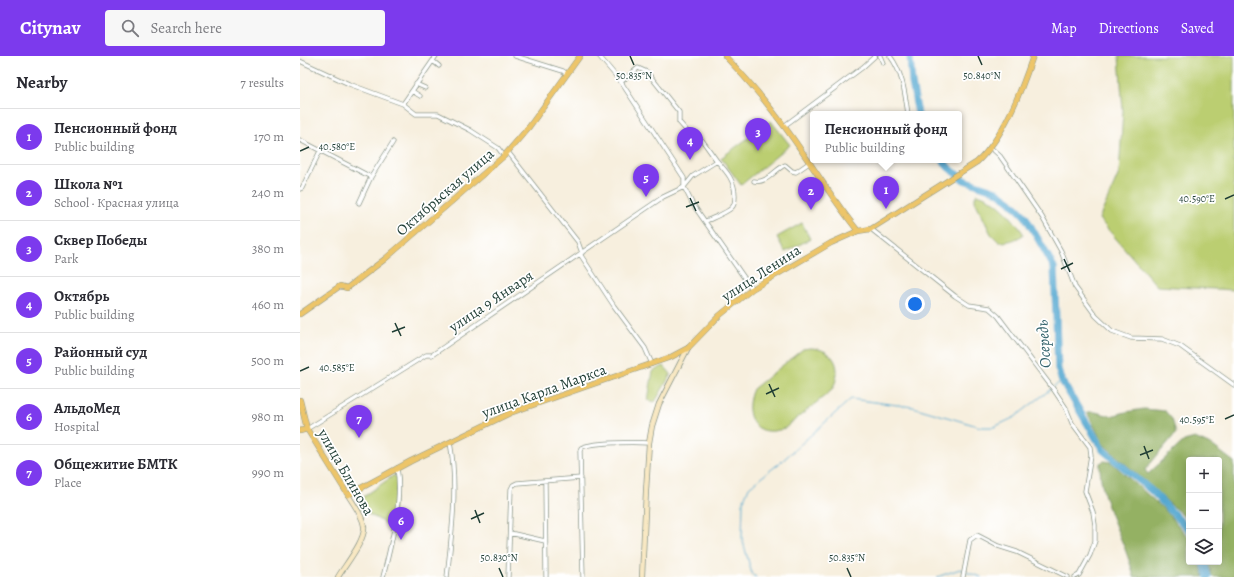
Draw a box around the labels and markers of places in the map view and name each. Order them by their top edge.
pin: 3 [745,118,771,151]
pin: 4 [677,127,703,160]
pin: 5 [633,164,659,197]
pin: 1 [873,176,899,209]
pin: 2 [798,177,824,210]
pin: 7 [346,405,372,438]
pin: 6 [388,507,414,540]

